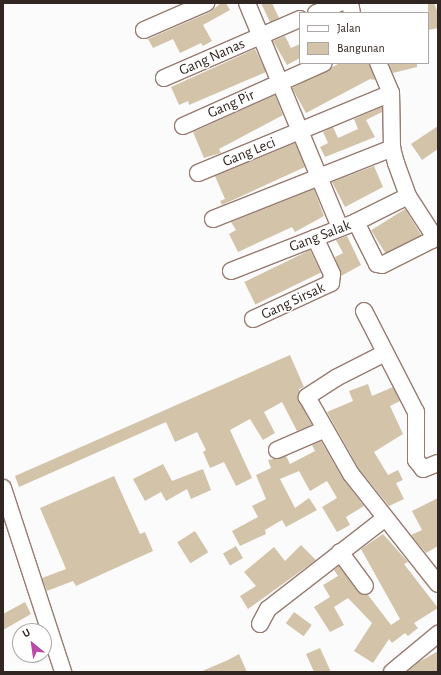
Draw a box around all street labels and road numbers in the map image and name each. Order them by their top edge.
street label: Gang Nanas [176,35,248,79]
street label: Gang Pir [205,86,257,122]
street label: Gang Leci [220,133,278,171]
street label: Gang Salak [287,216,353,256]
street label: Gang Sirsak [258,278,328,324]

